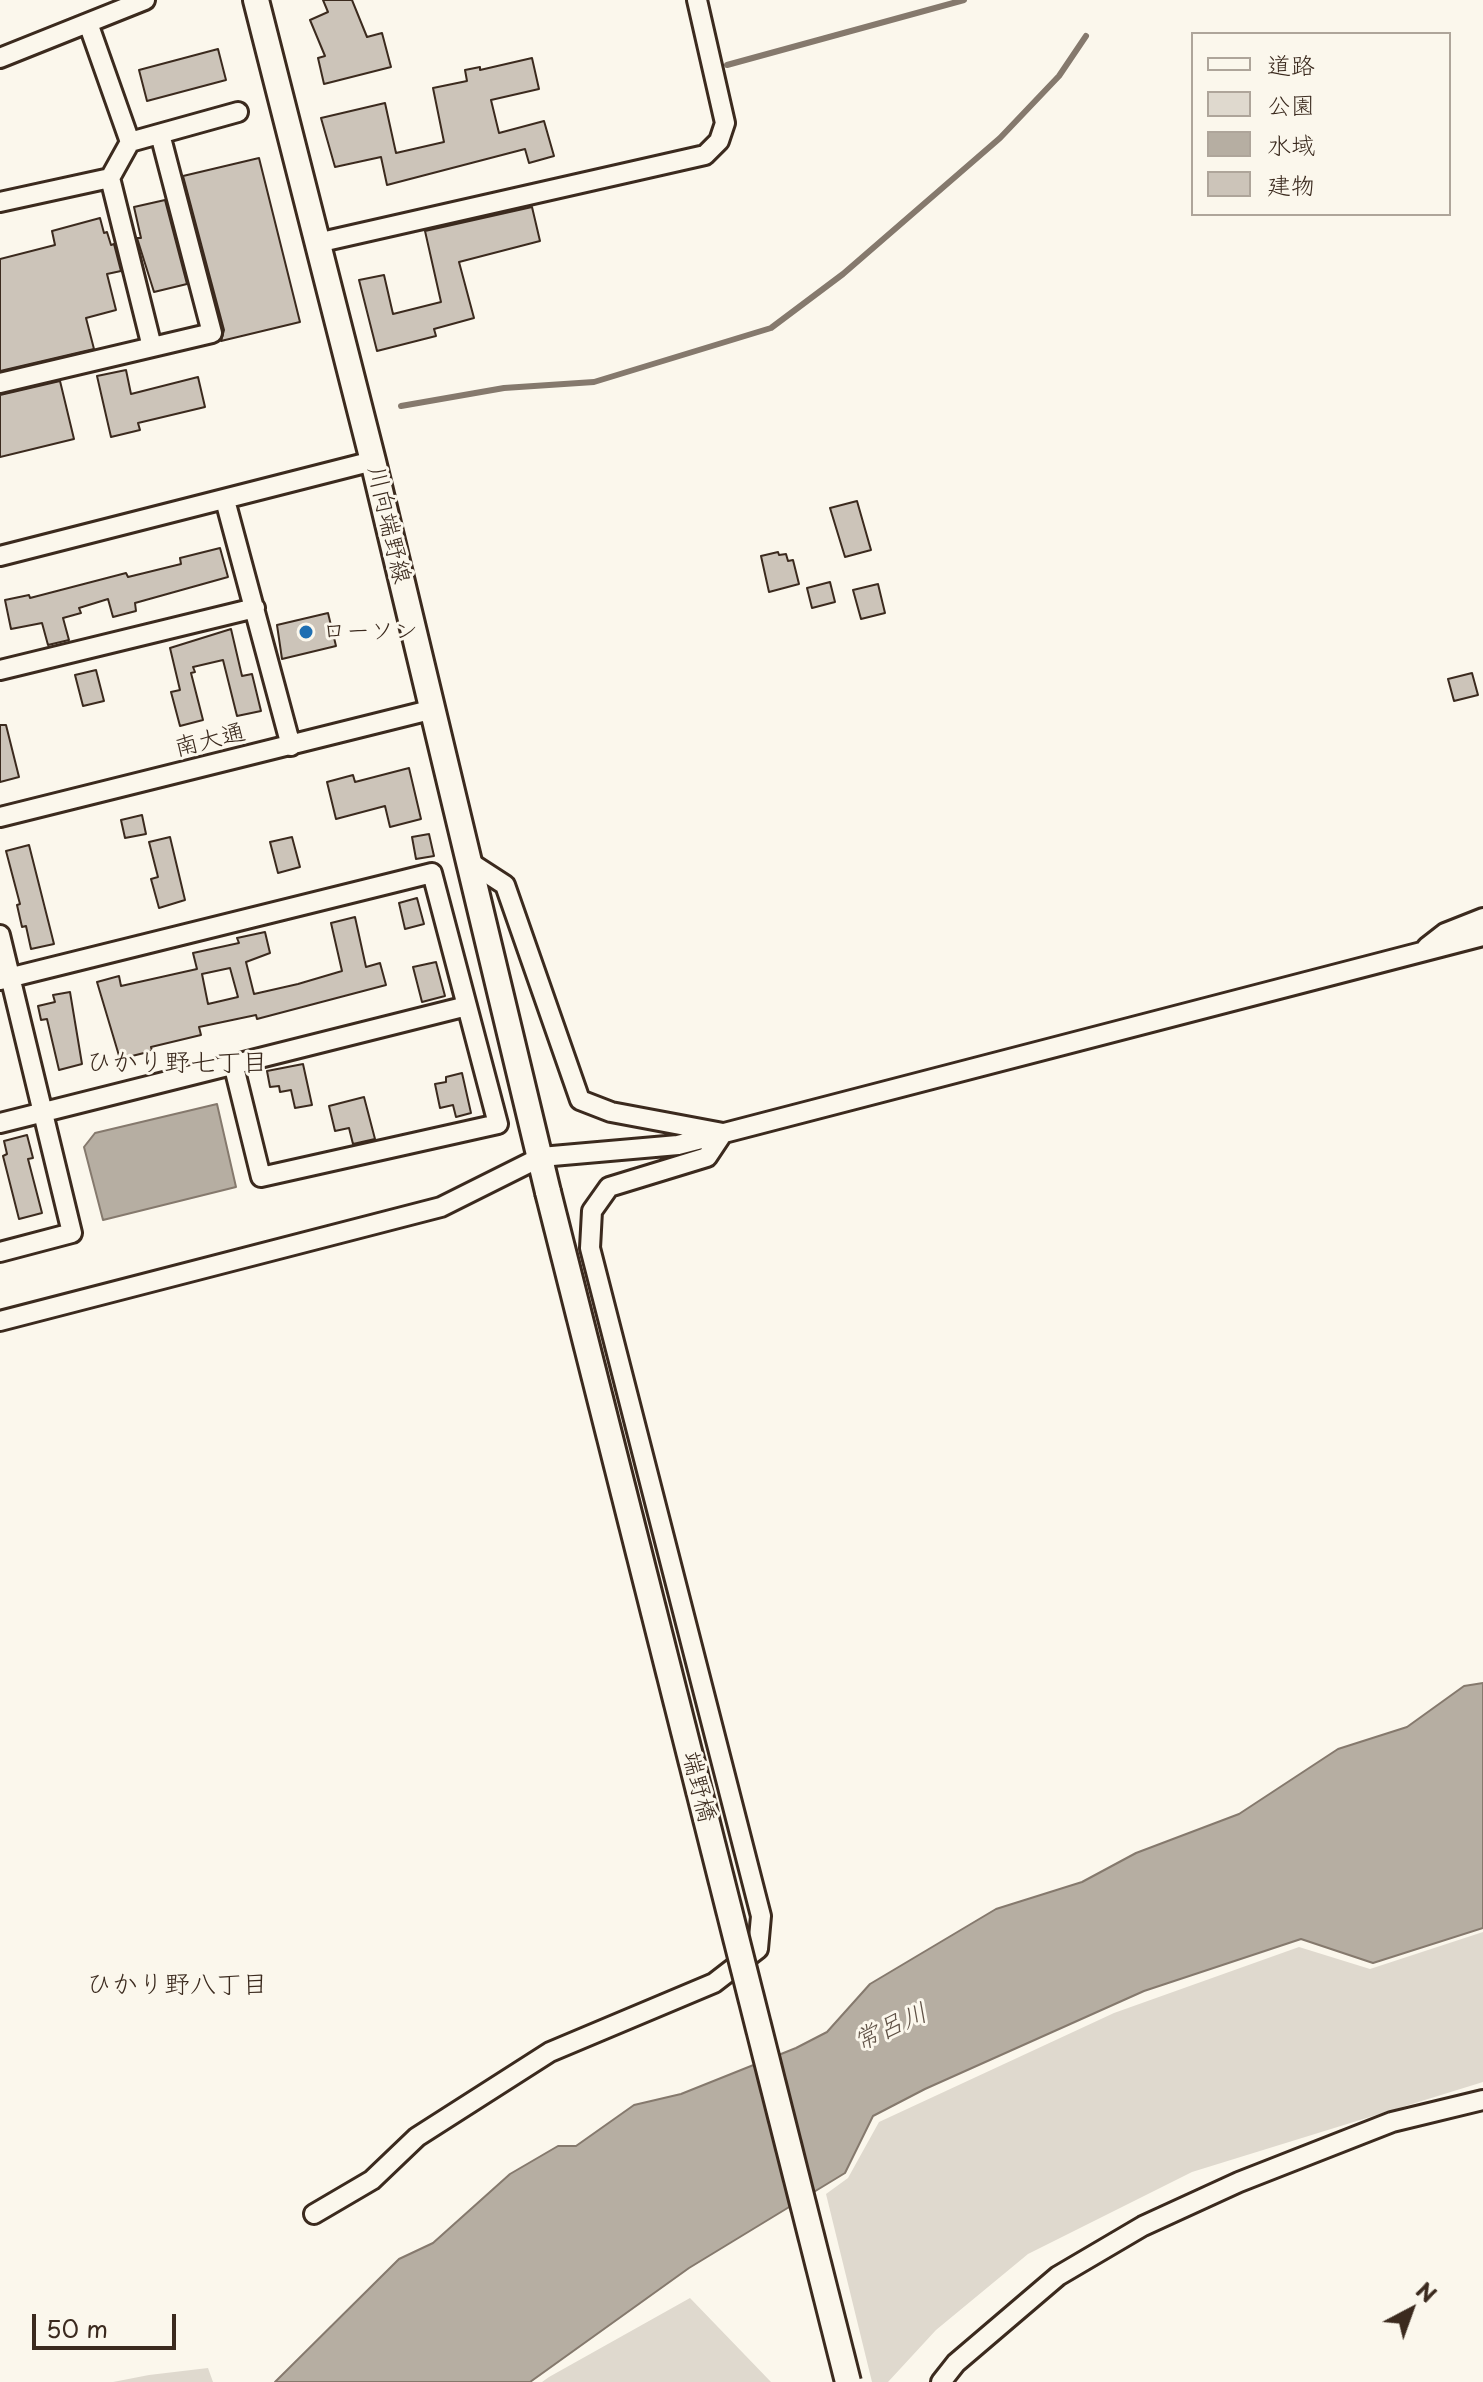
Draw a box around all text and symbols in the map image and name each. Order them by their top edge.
legend [1191,32,1451,216]
text: 道路 [1267,46,1315,82]
text: 公園 [1267,86,1315,122]
text: 水域 [1267,126,1315,162]
text: 建物 [1267,166,1315,202]
street label: 川向端野線 [360,463,416,587]
place label: ローソン [322,618,418,646]
marker: ローソン [297,623,315,641]
street label: 南大通 [172,718,248,764]
district label: ひかり野七丁目 [86,1048,268,1080]
street label: 端野橋 [675,1749,721,1825]
district label: ひかり野八丁目 [86,1970,268,2002]
water label: 常呂川 [849,1998,933,2058]
north arrow [1371,2270,1451,2350]
text: N [1410,2273,1444,2310]
scale bar [36,2298,180,2348]
text: 50 m [46,2310,108,2346]

